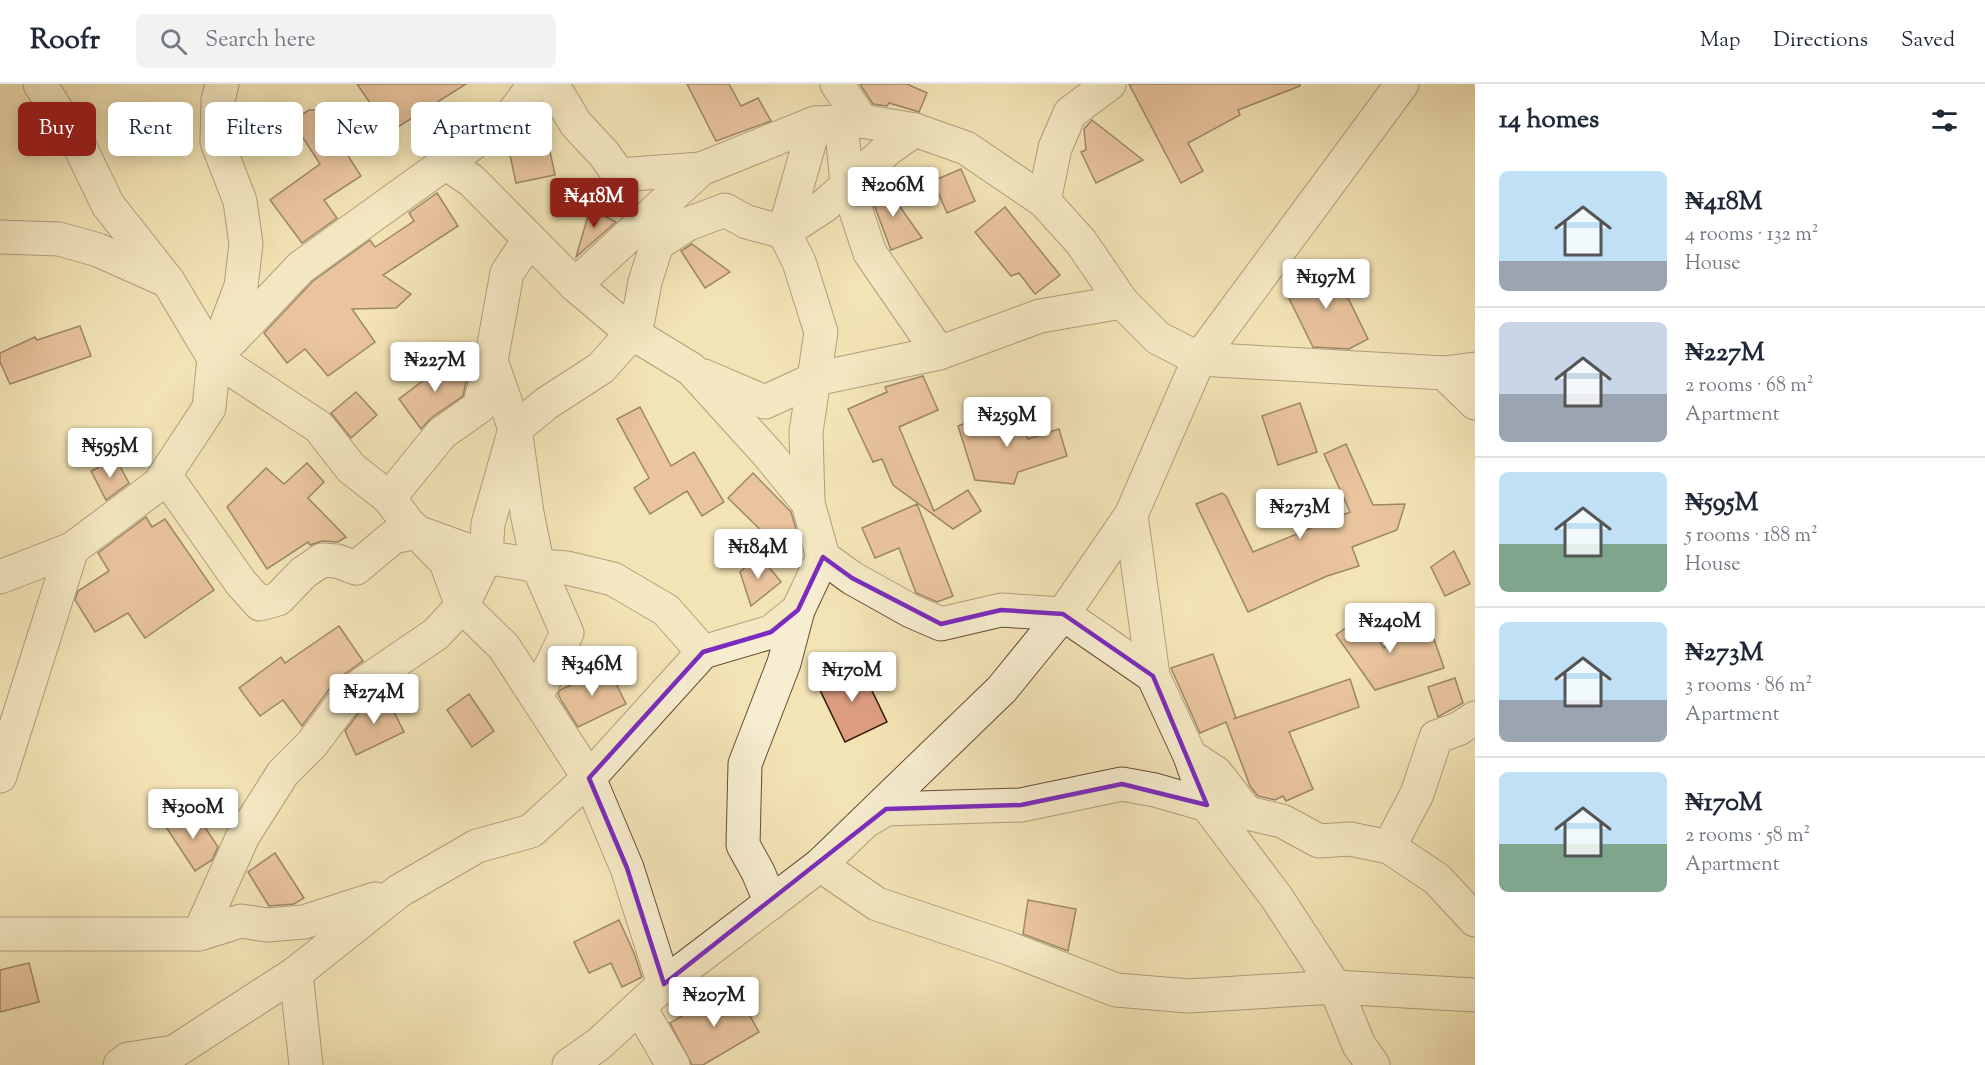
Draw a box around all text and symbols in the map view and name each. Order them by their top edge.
search box [136,14,556,68]
text: Roofr [30,21,100,61]
icon: search [157,25,190,58]
text: Search here [205,25,315,57]
text: Map [1700,26,1740,56]
text: Directions [1773,26,1868,56]
text: Saved [1901,26,1955,56]
chip: Buy [18,102,96,156]
chip: Rent [108,102,193,156]
chip: Filters [205,102,303,156]
chip: New [315,102,399,156]
chip: Apartment [411,102,552,156]
text: 14 homes [1499,102,1599,139]
icon: filters [1928,104,1961,137]
pin: ₦206M [851,167,935,218]
text: ₦206M [862,172,924,201]
pin: ₦418M [552,178,636,229]
text: ₦418M [564,183,624,212]
text: ₦418M [1685,184,1762,221]
icon: home [1547,195,1619,267]
text: 4 rooms · 132 m² [1685,221,1818,250]
text: House [1685,250,1740,279]
pin: ₦197M [1284,259,1368,310]
text: ₦197M [1297,264,1355,293]
text: ₦227M [1685,335,1765,372]
pin: ₦227M [393,342,477,393]
icon: home [1547,346,1619,418]
text: ₦227M [404,347,466,376]
text: 2 rooms · 68 m² [1685,372,1813,401]
pin: ₦259M [965,397,1049,448]
text: Apartment [1685,401,1780,430]
text: ₦259M [978,402,1036,431]
pin: ₦595M [68,428,152,479]
text: ₦595M [82,433,138,462]
text: ₦595M [1685,485,1758,522]
pin: ₦273M [1258,489,1342,540]
text: ₦273M [1270,494,1330,523]
icon: home [1547,496,1619,568]
text: 5 rooms · 188 m² [1685,522,1818,551]
pin: ₦184M [716,529,800,580]
text: ₦184M [728,534,788,563]
text: House [1685,551,1740,580]
pin: ₦240M [1348,603,1432,654]
text: ₦240M [1359,608,1421,637]
text: ₦273M [1685,635,1763,672]
pin: ₦346M [550,646,634,697]
icon: home [1547,646,1619,718]
text: ₦346M [562,651,622,680]
pin: ₦170M [810,652,894,703]
text: ₦170M [822,657,882,686]
text: 3 rooms · 86 m² [1685,672,1812,701]
pin: ₦274M [332,674,416,725]
text: ₦274M [344,679,404,708]
text: Apartment [1685,701,1780,730]
text: ₦170M [1685,785,1762,822]
pin: ₦300M [151,789,235,840]
text: ₦300M [162,794,224,823]
icon: home [1547,796,1619,868]
text: 2 rooms · 58 m² [1685,822,1810,851]
text: Apartment [1685,851,1780,880]
pin: ₦207M [672,977,756,1028]
text: ₦207M [683,982,745,1011]

